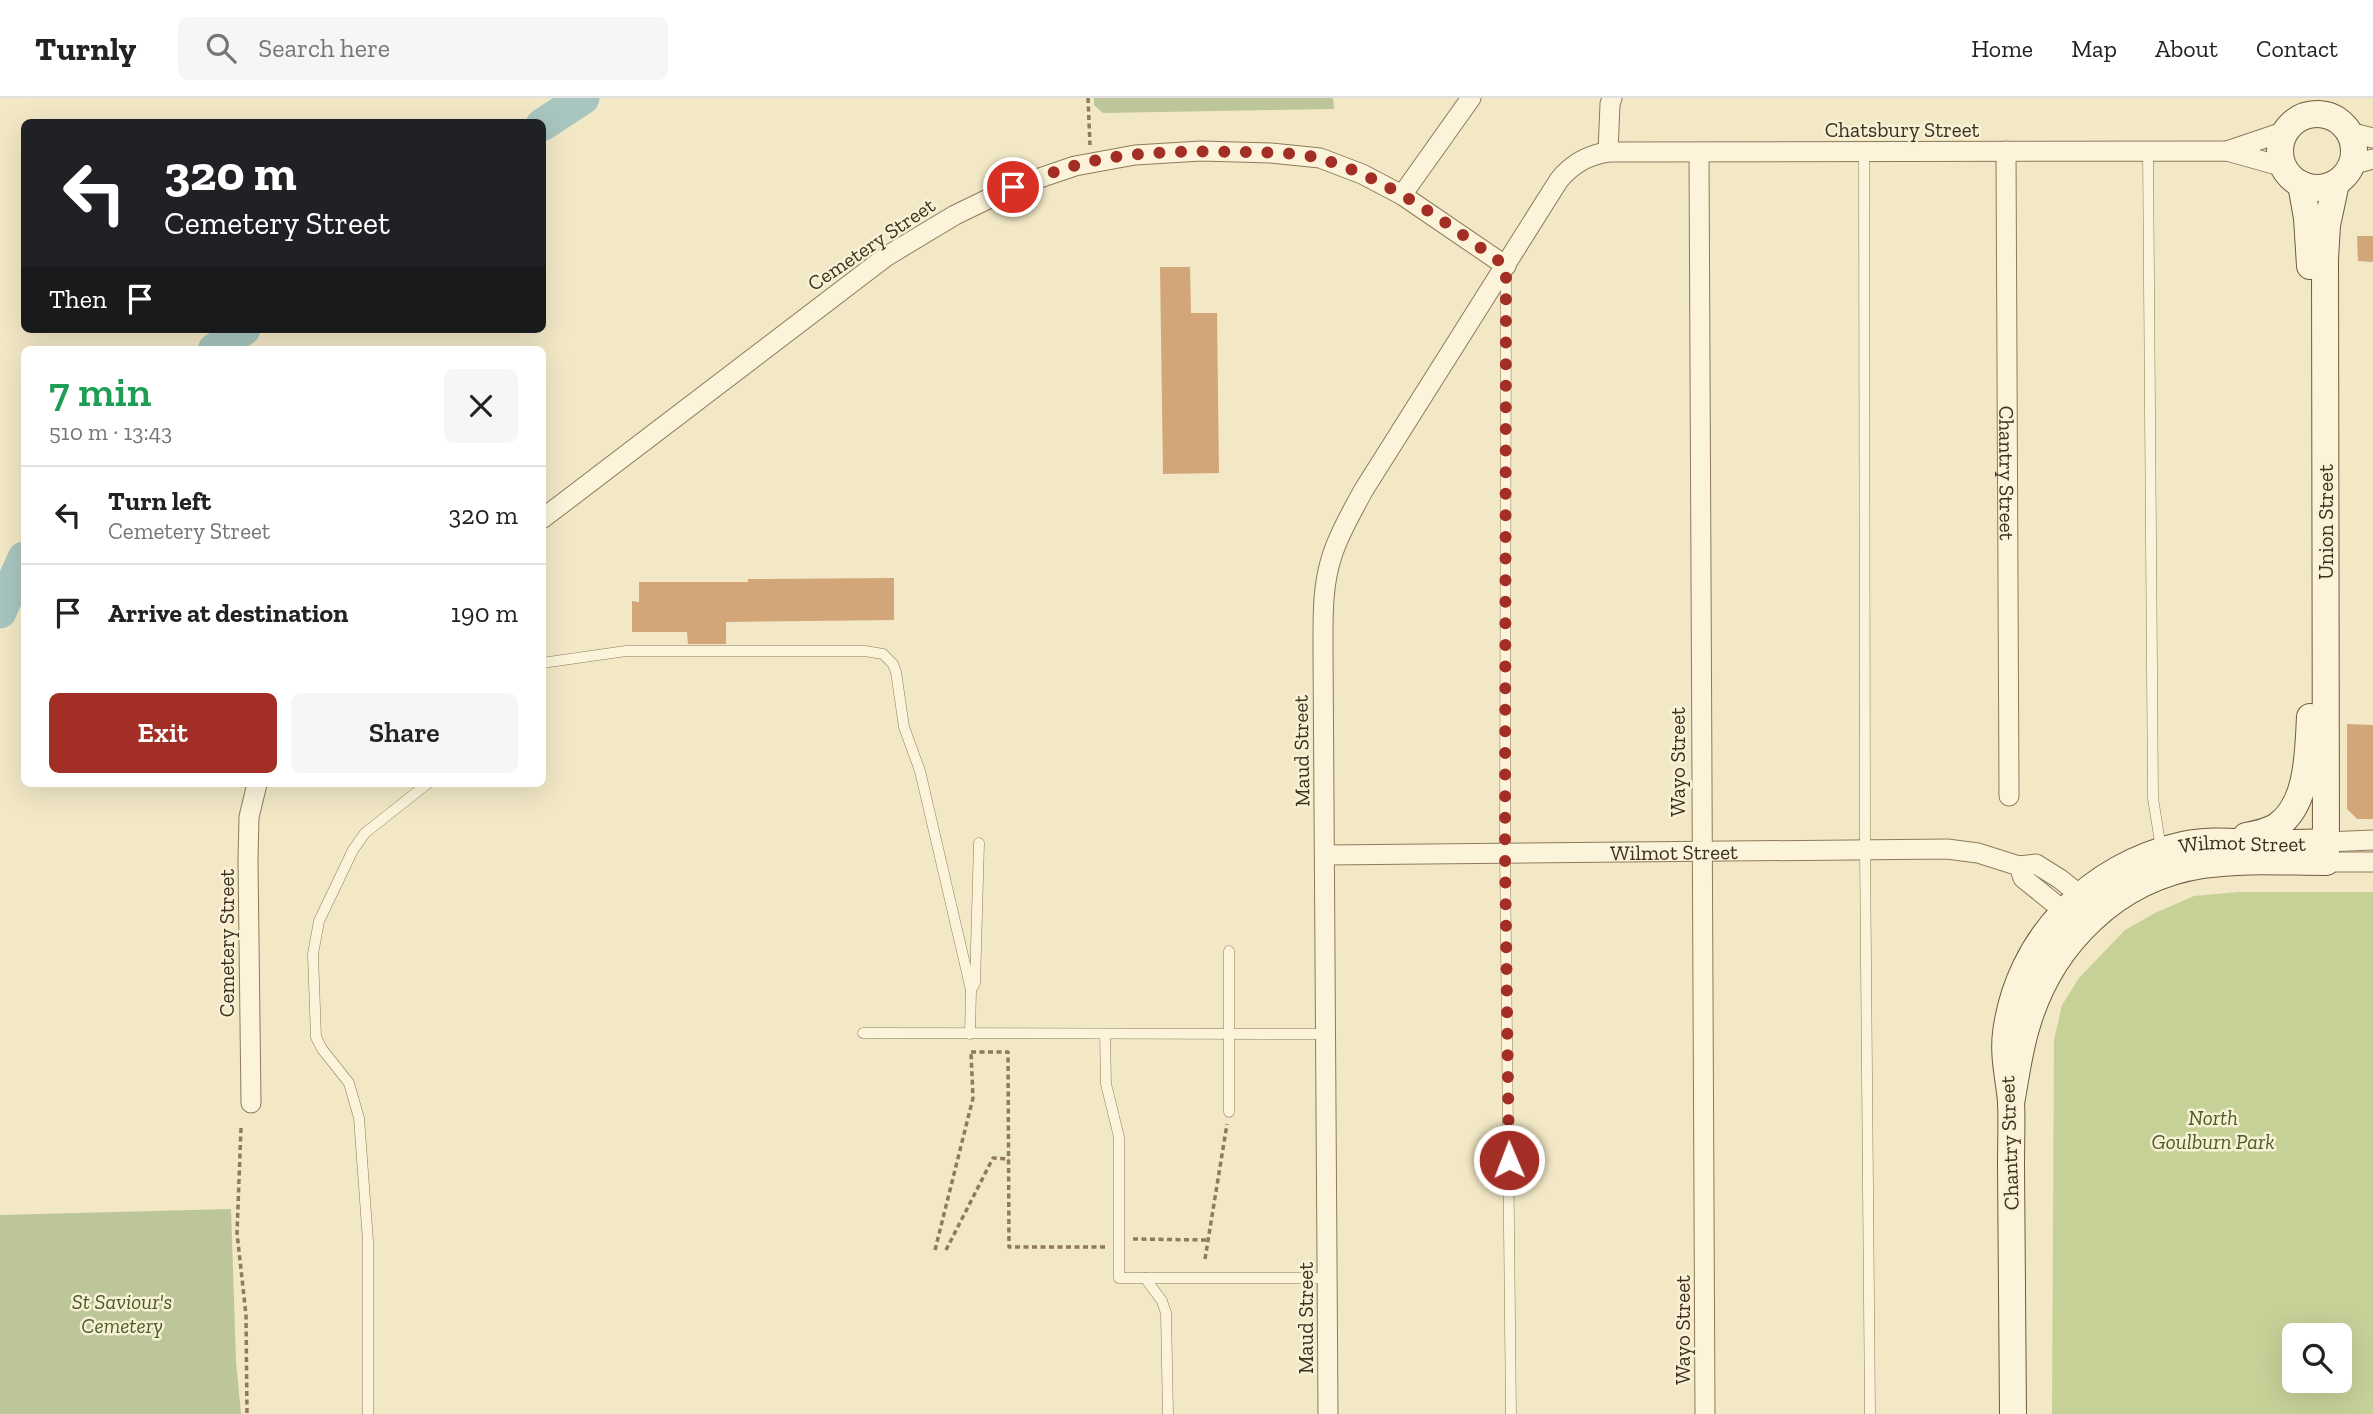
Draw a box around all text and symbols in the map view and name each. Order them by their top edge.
search box [178,17,668,80]
text: Turnly [35,29,136,68]
icon: search [202,29,240,67]
text: Search here [258,32,390,64]
text: Home [1971,34,2033,63]
text: Map [2071,34,2117,63]
text: About [2155,34,2218,63]
text: Contact [2256,34,2338,63]
street label: Chatsbury Street [1825,117,1980,142]
text: 320 m [164,144,297,203]
icon: left [49,147,140,238]
pin [983,157,1043,217]
icon: arrive [994,168,1032,206]
street label: Cemetery Street [803,192,940,296]
text: Cemetery Street [164,204,390,242]
icon: arrive [121,280,159,318]
text: Then [49,283,107,315]
text: 7 min [49,366,151,417]
button: close [444,369,518,443]
street label: Chantry Street [1995,406,2020,541]
text: 510 m · 13:43 [49,418,172,446]
street label: Union Street [2313,464,2338,580]
text: Turn left [108,485,211,517]
icon: left [49,496,87,534]
text: 320 m [449,499,518,531]
text: Cemetery Street [108,517,270,545]
icon: arrive [49,594,87,632]
text: Arrive at destination [108,597,348,629]
text: 190 m [451,597,518,629]
button: Exit [49,693,277,773]
button: Share [291,693,518,773]
street label: Maud Street [1288,695,1314,807]
street label: Wayo Street [1665,707,1690,817]
street label: Wilmot Street [2176,829,2306,858]
street label: Wilmot Street [1610,839,1738,865]
street label: Cemetery Street [214,869,239,1017]
street label: Chantry Street [1994,1075,2024,1211]
park label: North Goulburn Park [2151,1105,2275,1154]
position arrow [1472,1123,1546,1197]
street label: Maud Street [1293,1262,1318,1374]
street label: Wayo Street [1670,1275,1695,1385]
park label: St Saviour's Cemetery [72,1289,172,1338]
map controls [2282,1323,2352,1393]
button: search [2282,1323,2352,1393]

